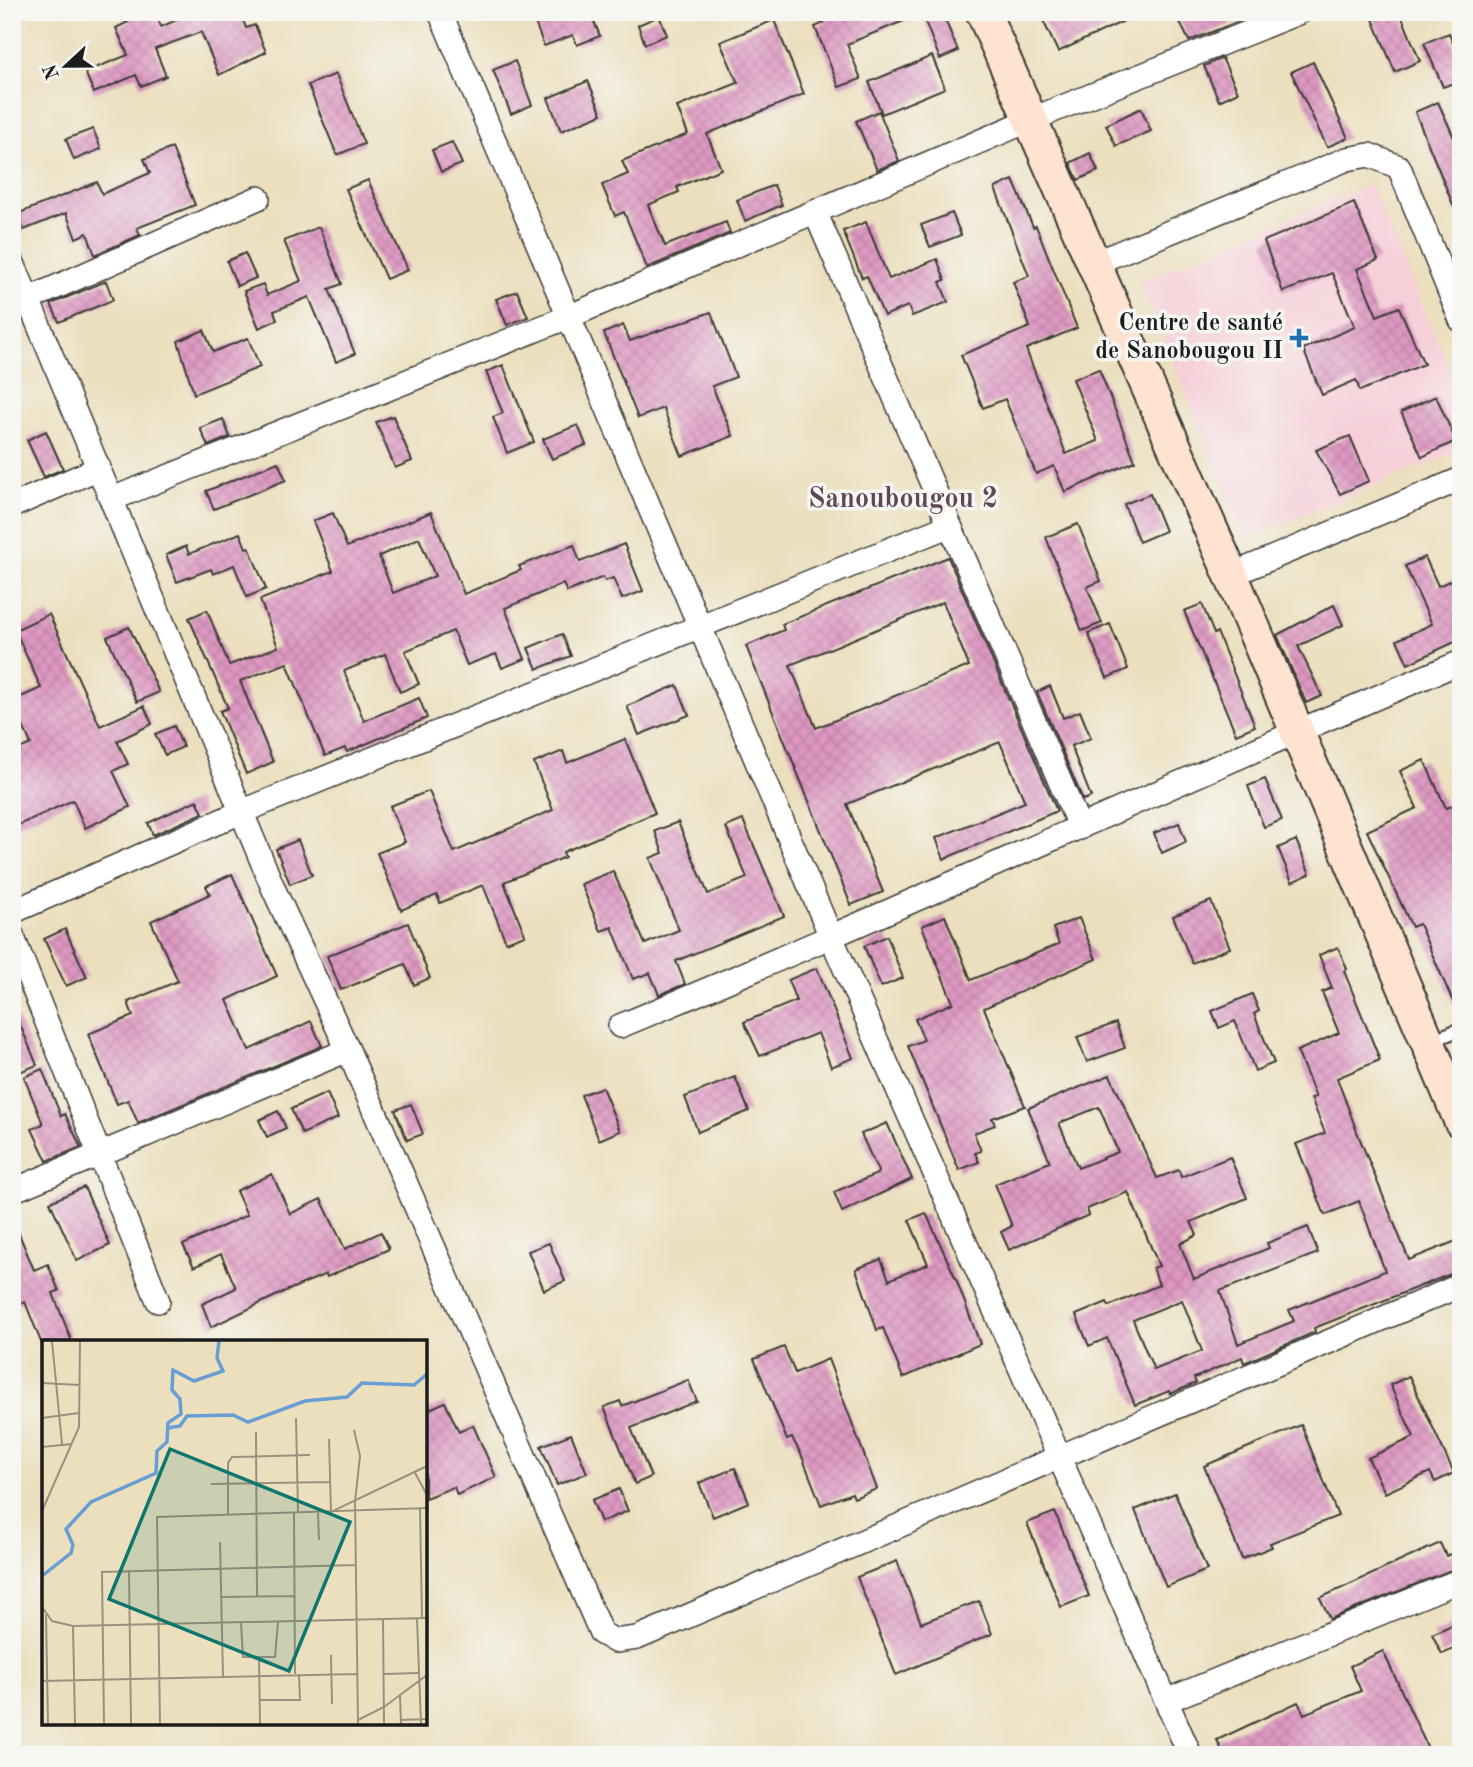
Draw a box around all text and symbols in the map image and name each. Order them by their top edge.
north arrow [32,32,102,102]
text: N [41,61,64,82]
place label: Centre de santé de Sanobougou II [1095,312,1283,364]
marker: Centre de santé de Sanobougou II [1289,328,1309,348]
district label: Sanoubougou 2 [808,486,998,514]
inset map [42,1340,427,1725]

